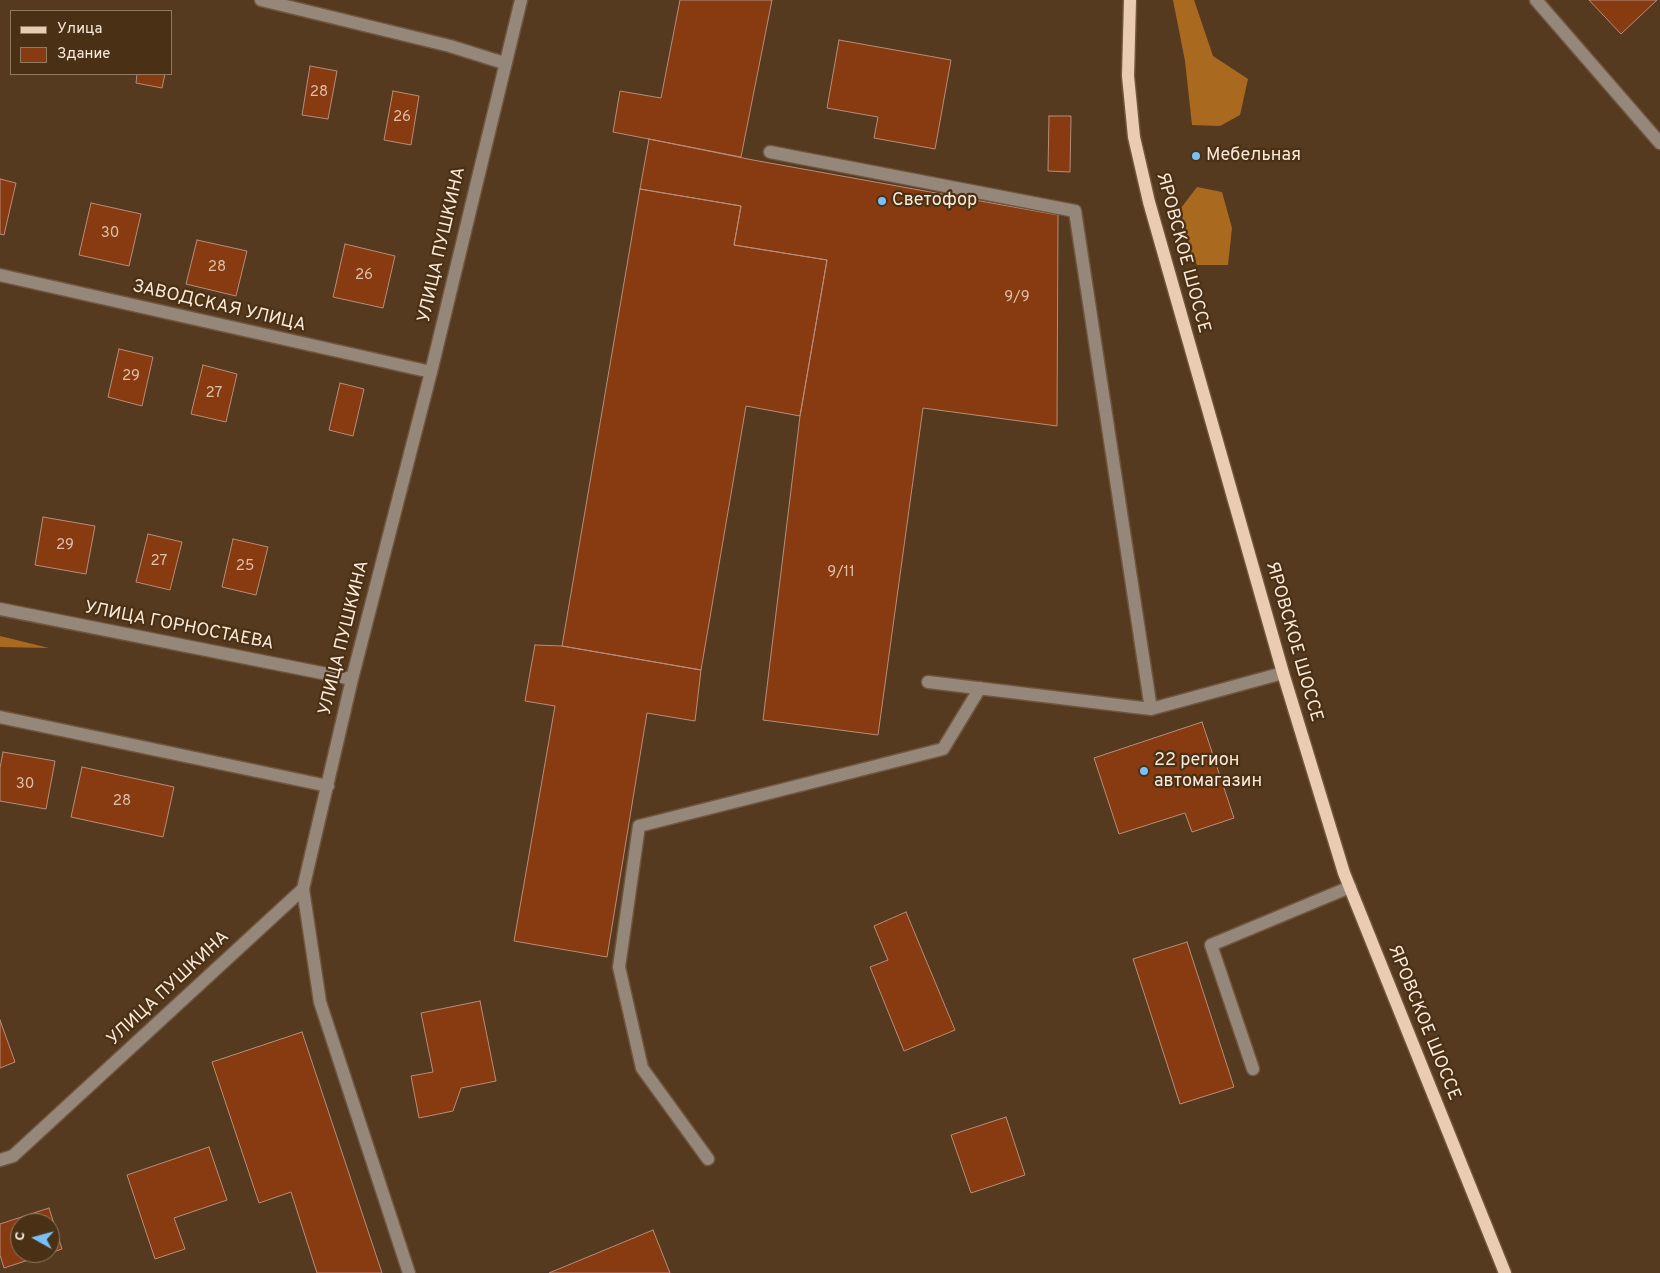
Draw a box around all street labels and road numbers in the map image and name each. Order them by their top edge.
street label: УЛИЦА ПУШКИНА [415,165,471,325]
street label: ЯРОВСКОЕ ШОССЕ [1150,170,1214,336]
street label: ЗАВОДСКАЯ УЛИЦА [130,277,308,337]
street label: УЛИЦА ПУШКИНА [315,558,375,718]
street label: ЯРОВСКОЕ ШОССЕ [1260,559,1326,725]
street label: УЛИЦА ГОРНОСТАЕВА [82,598,276,656]
street label: УЛИЦА ПУШКИНА [104,927,234,1051]
street label: ЯРОВСКОЕ ШОССЕ [1382,942,1464,1104]

